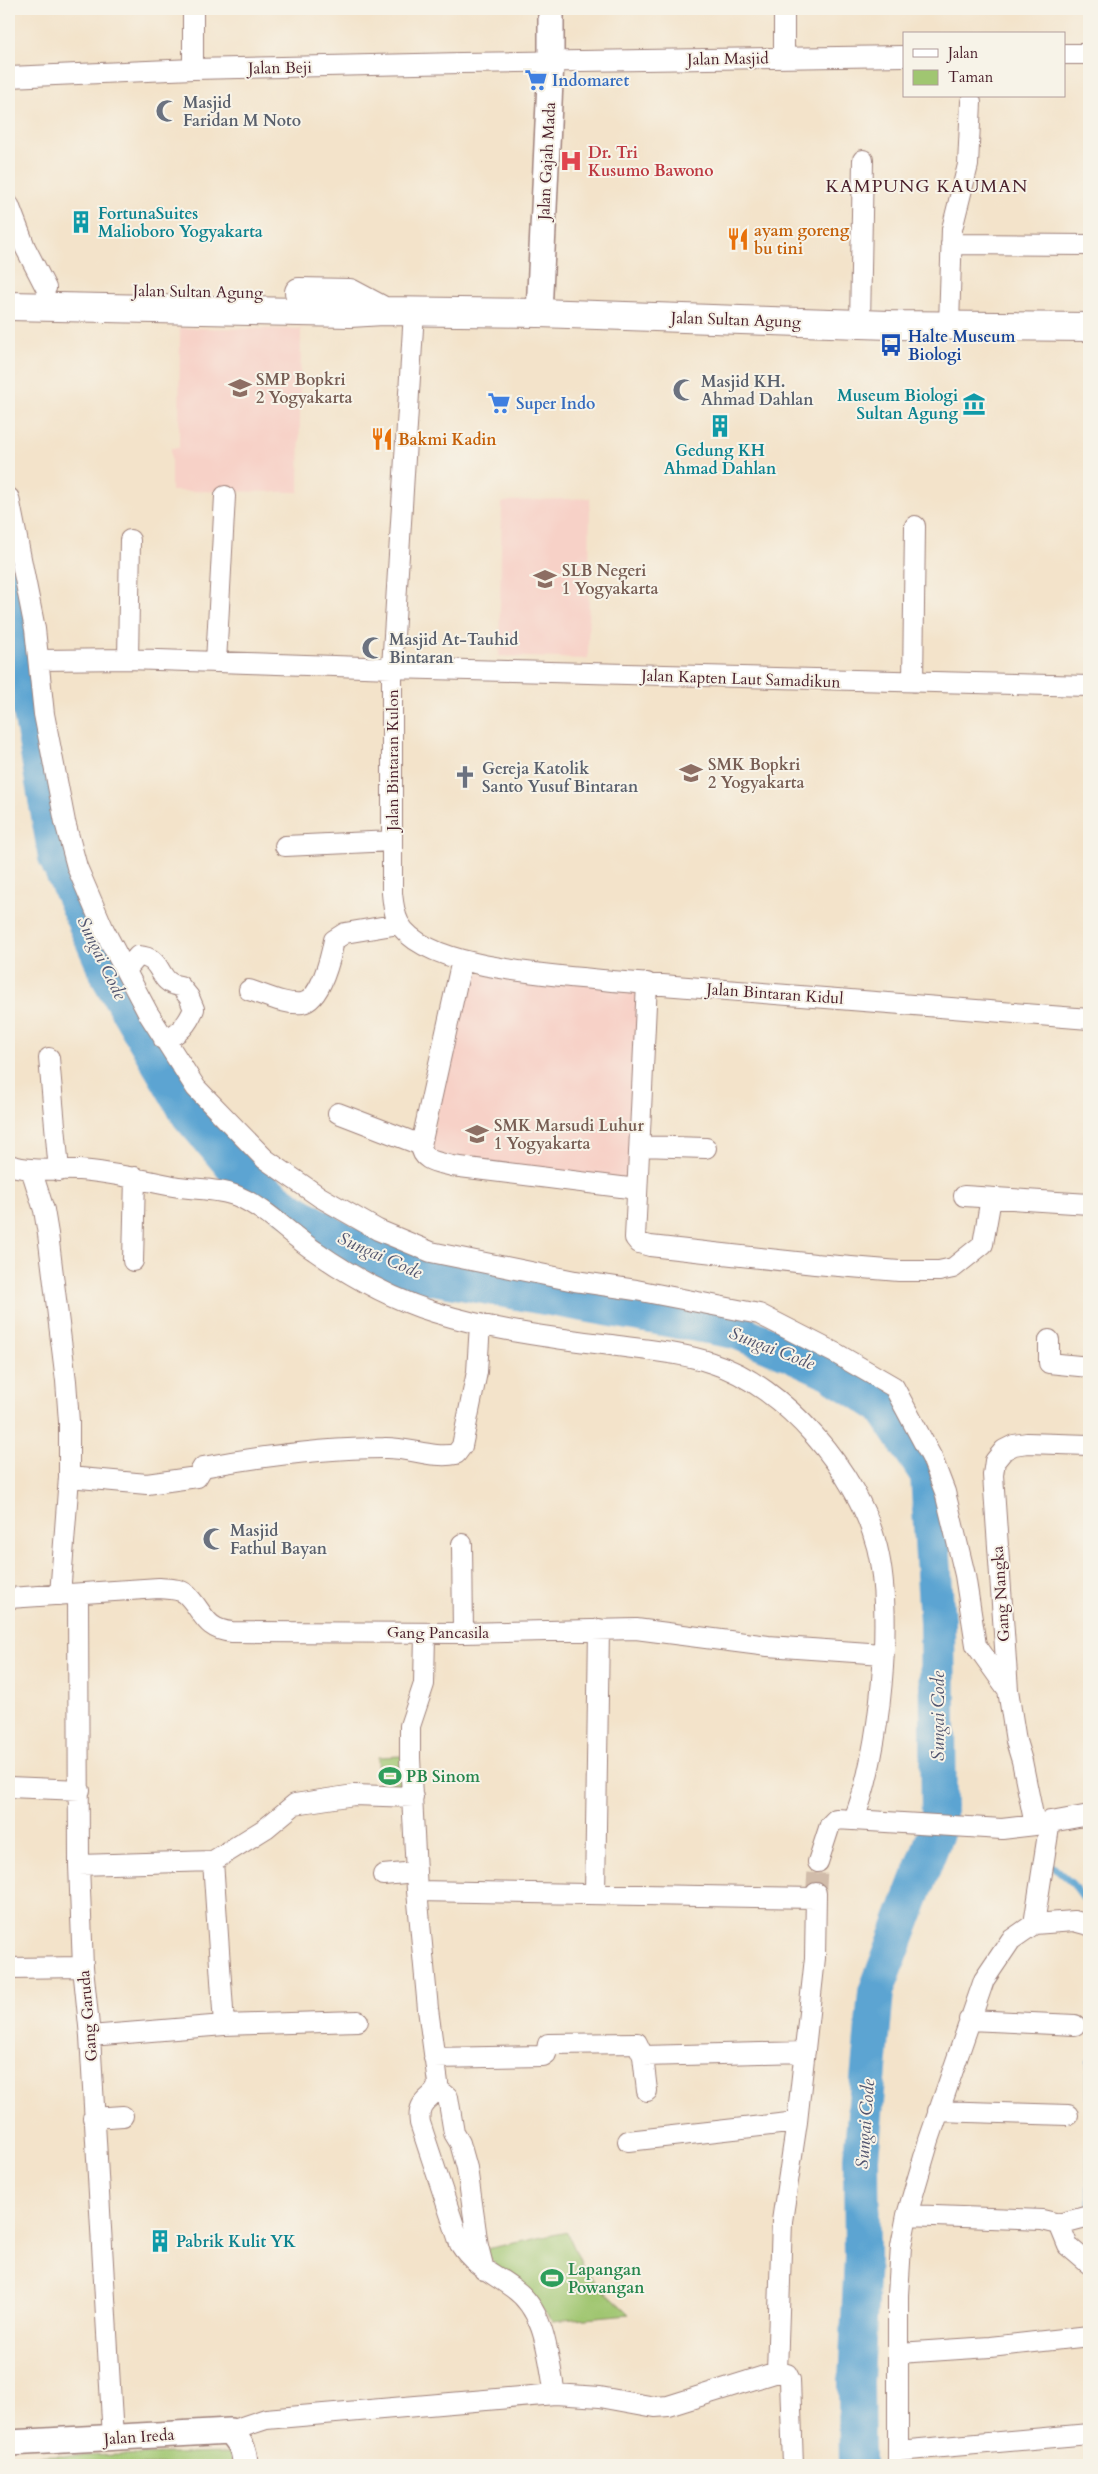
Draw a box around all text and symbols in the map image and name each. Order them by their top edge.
legend [903,32,1066,98]
text: Jalan [946,43,979,63]
street label: Jalan Masjid [685,47,769,71]
street label: Jalan Beji [246,56,313,80]
supermarket icon: Indomaret [523,67,549,93]
text: Taman [948,67,994,87]
place label: Indomaret [552,70,630,92]
place label: Masjid Faridan M Noto [183,92,301,132]
mosque icon: Masjid Faridan M Noto [154,98,180,124]
street label: Jalan Gajah Mada [533,101,561,223]
place label: Dr. Tri Kusumo Bawono [588,142,714,182]
hospital icon: Dr. Tri Kusumo Bawono [558,148,584,174]
district label: KAMPUNG KAUMAN [826,174,1028,199]
place label: FortunaSuites Malioboro Yogyakarta [98,203,263,243]
building icon: FortunaSuites Malioboro Yogyakarta [68,209,94,235]
place label: ayam goreng bu tini [754,220,850,260]
restaurant icon: ayam goreng bu tini [725,226,751,252]
street label: Jalan Sultan Agung [131,280,263,304]
street label: Jalan Sultan Agung [669,307,801,333]
place label: Halte Museum Biologi [908,326,1016,366]
bus stop icon: Halte Museum Biologi [878,332,904,358]
place label: SMP Bopkri 2 Yogyakarta [256,369,352,409]
place label: Masjid KH. Ahmad Dahlan [701,371,814,411]
school or university icon: SMP Bopkri 2 Yogyakarta [227,375,253,401]
mosque icon: Masjid KH. Ahmad Dahlan [671,377,697,403]
place label: Museum Biologi Sultan Agung [837,385,958,425]
supermarket icon: Super Indo [486,390,512,416]
museum icon: Museum Biologi Sultan Agung [961,391,987,417]
place label: Super Indo [516,393,595,415]
building icon: Gedung KH Ahmad Dahlan [707,413,733,439]
restaurant icon: Bakmi Kadin [369,426,395,452]
place label: Bakmi Kadin [398,429,497,451]
place label: Gedung KH Ahmad Dahlan [664,440,777,480]
place label: SLB Negeri 1 Yogyakarta [562,560,658,600]
school or university icon: SLB Negeri 1 Yogyakarta [532,566,558,592]
place label: Masjid At-Tauhid Bintaran [389,629,518,669]
mosque icon: Masjid At-Tauhid Bintaran [360,635,386,661]
street label: Jalan Kapten Laut Samadikun [639,664,841,693]
street label: Jalan Bintaran Kulon [382,689,404,833]
place label: SMK Bopkri 2 Yogyakarta [708,754,804,794]
place label: Gereja Katolik Santo Yusuf Bintaran [482,758,639,798]
school or university icon: SMK Bopkri 2 Yogyakarta [678,760,704,786]
church icon: Gereja Katolik Santo Yusuf Bintaran [452,764,478,790]
water label: Sungai Code [71,912,133,1005]
street label: Jalan Bintaran Kidul [704,978,844,1010]
place label: SMK Marsudi Luhur 1 Yogyakarta [494,1115,644,1155]
school or university icon: SMK Marsudi Luhur 1 Yogyakarta [464,1121,490,1147]
water label: Sungai Code [334,1226,427,1286]
water label: Sungai Code [725,1321,819,1377]
place label: Masjid Fathul Bayan [230,1520,328,1560]
mosque icon: Masjid Fathul Bayan [201,1526,227,1552]
street label: Gang Nangka [987,1545,1015,1643]
street label: Gang Pancasila [387,1622,489,1644]
water label: Sungai Code [926,1670,951,1761]
sports icon: PB Sinom [377,1763,403,1789]
place label: PB Sinom [406,1766,480,1788]
street label: Gang Garuda [73,1969,103,2062]
water label: Sungai Code [850,2077,881,2170]
building icon: Pabrik Kulit YK [147,2228,173,2254]
place label: Pabrik Kulit YK [176,2231,296,2253]
place label: Lapangan Powangan [568,2259,645,2299]
sports icon: Lapangan Powangan [539,2265,565,2291]
street label: Jalan Ireda [101,2424,175,2451]

